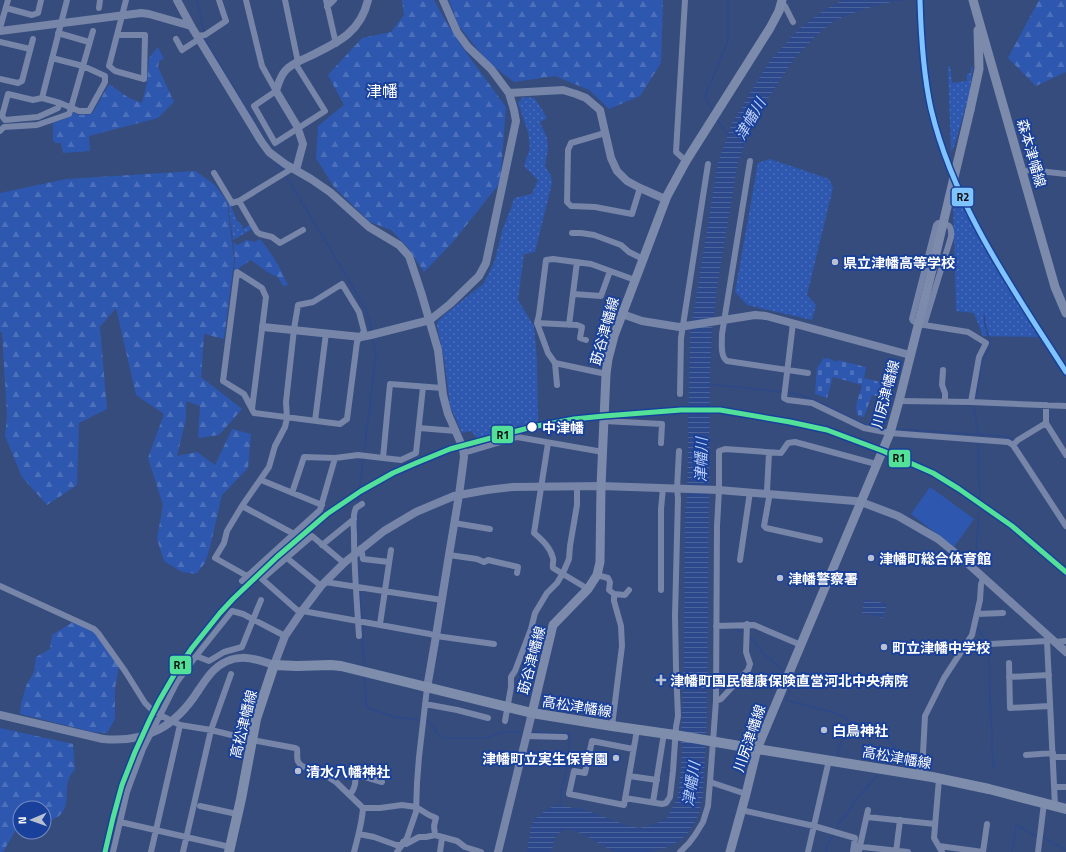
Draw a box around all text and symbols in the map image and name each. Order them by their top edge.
district label: 津幡 [366,79,398,103]
water label: 津幡川 [729,92,772,144]
street label: 森本津幡線 [1012,116,1052,190]
line badge: R2 [951,187,974,207]
text: R2 [957,189,969,205]
place label: 県立津幡高等学校 [843,252,955,273]
marker: 県立津幡高等学校 [830,257,840,267]
street label: 莇谷津幡線 [584,294,624,368]
street label: 川尻津幡線 [866,357,904,431]
place label: 中津幡 [542,417,584,438]
marker: 中津幡 [525,420,539,434]
line badge: R1 [491,425,514,444]
text: R1 [497,427,509,443]
water label: 津幡川 [689,435,713,483]
line badge: R1 [888,449,911,468]
text: R1 [893,450,905,466]
place label: 津幡町総合体育館 [879,548,991,569]
marker: 津幡町総合体育館 [866,553,876,563]
place label: 津幡警察署 [788,568,858,589]
marker: 津幡警察署 [775,573,785,583]
street label: 莇谷津幡線 [512,623,550,697]
place label: 町立津幡中学校 [892,637,990,658]
marker: 町立津幡中学校 [879,642,889,652]
line badge: R1 [169,655,192,675]
text: R1 [174,657,186,673]
place label: 津幡町国民健康保険直営河北中央病院 [670,670,908,691]
marker: 津幡町国民健康保険直営河北中央病院 [655,674,667,686]
street label: 高松津幡線 [224,687,262,761]
street label: 高松津幡線 [541,690,613,722]
street label: 川尻津幡線 [728,701,770,775]
place label: 白鳥神社 [832,720,888,741]
marker: 白鳥神社 [819,725,829,735]
street label: 高松津幡線 [861,741,933,773]
place label: 津幡町立実生保育園 [482,748,608,769]
marker: 津幡町立実生保育園 [611,753,621,763]
water label: 津幡川 [676,758,706,808]
place label: 清水八幡神社 [306,761,390,782]
marker: 清水八幡神社 [293,766,303,776]
north arrow [12,800,52,840]
text: N [14,816,30,824]

